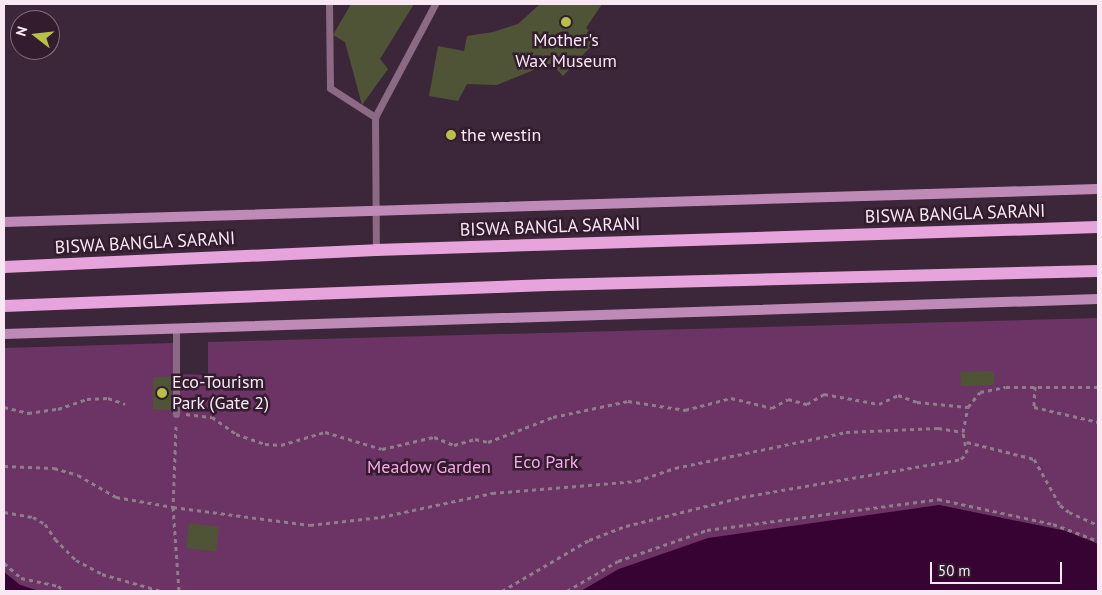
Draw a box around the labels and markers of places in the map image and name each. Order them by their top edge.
marker: Mother's Wax Museum [560,16,572,28]
place label: Mother's Wax Museum [515,30,617,72]
place label: the westin [461,124,541,146]
marker: the westin [445,129,457,141]
place label: Eco-Tourism Park (Gate 2) [172,372,270,414]
marker: Eco-Tourism Park (Gate 2) [156,387,168,399]

